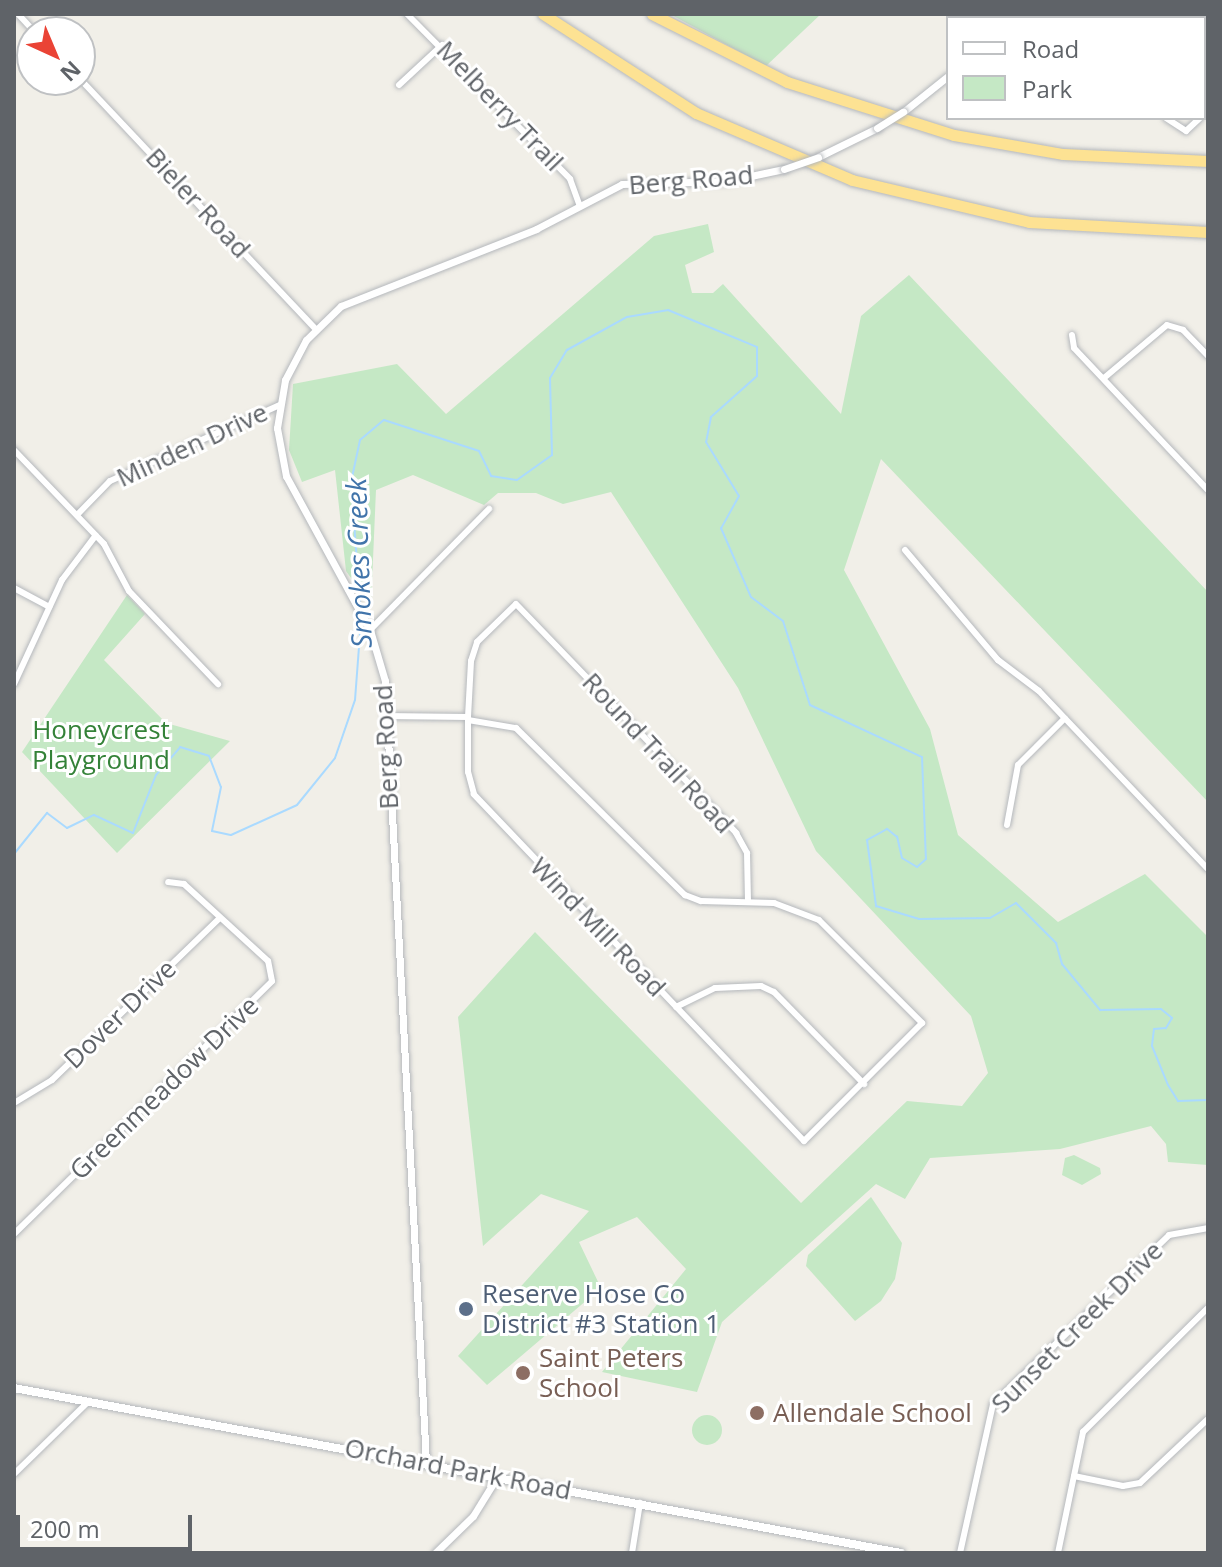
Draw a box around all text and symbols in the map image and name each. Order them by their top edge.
north arrow [16,16,96,96]
legend [946,16,1206,120]
text: Road [1022,32,1079,65]
street label: Melberry Trail [430,35,570,177]
text: N [54,55,88,89]
text: Park [1022,72,1072,105]
street label: Bieler Road [139,142,257,264]
street label: Berg Road [627,159,755,201]
street label: Minden Drive [112,396,272,494]
water label: Smokes Creek [338,477,378,649]
street label: Round Trail Road [576,666,740,840]
street label: Berg Road [367,684,405,810]
park label: Honeycrest Playground [32,714,170,776]
street label: Wind Mill Road [524,851,672,1003]
street label: Dover Drive [58,953,182,1075]
street label: Greenmeadow Drive [63,990,265,1186]
street label: Sunset Creek Drive [985,1235,1169,1419]
place label: Reserve Hose Co District #3 Station 1 [482,1278,720,1340]
marker: Reserve Hose Co District #3 Station 1 [457,1300,475,1318]
place label: Saint Peters School [539,1342,683,1404]
marker: Saint Peters School [514,1364,532,1382]
place label: Allendale School [773,1397,972,1429]
marker: Allendale School [748,1404,766,1422]
street label: Orchard Park Road [342,1432,574,1506]
scale bar [20,1499,196,1549]
text: 200 m [30,1512,100,1545]

